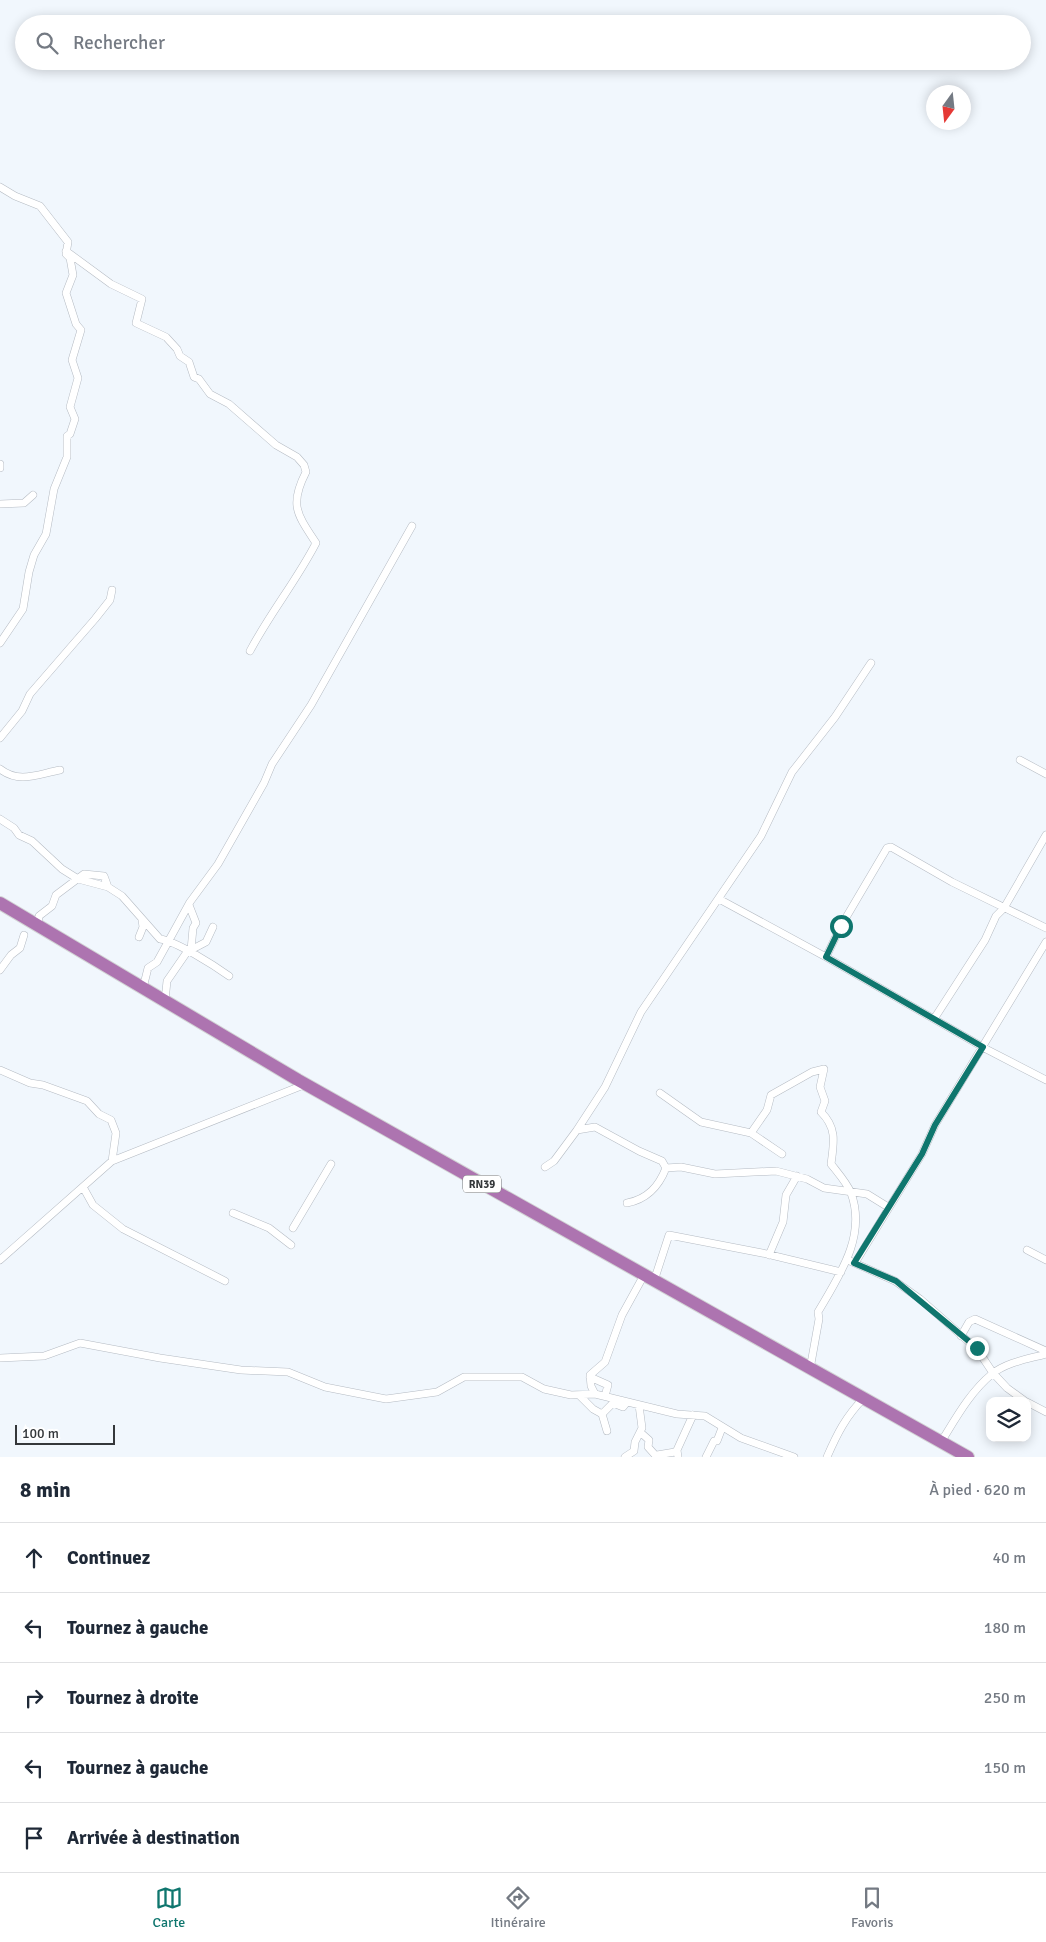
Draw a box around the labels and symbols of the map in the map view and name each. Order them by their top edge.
north arrow [926,85,971,130]
route start [830,915,853,938]
road number: RN39 [463,1176,501,1192]
route end [966,1337,989,1360]
scale bar [15,1422,115,1445]

